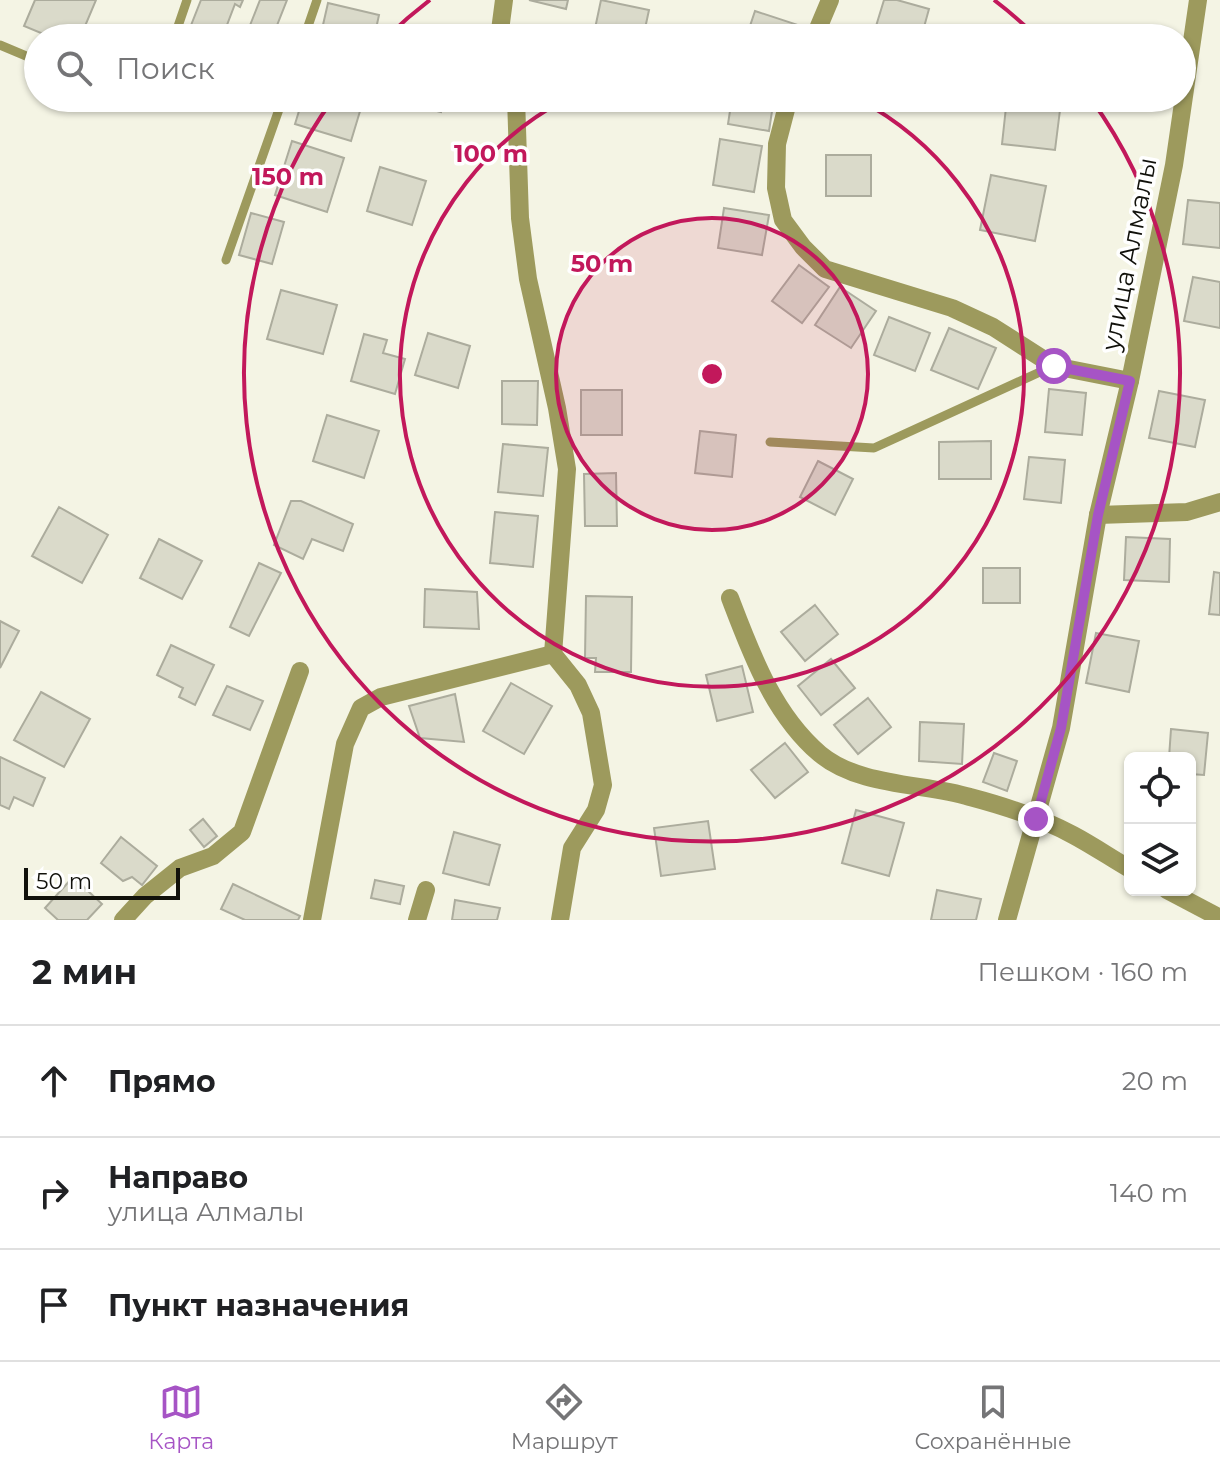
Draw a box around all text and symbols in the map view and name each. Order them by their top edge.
search box [24,24,1196,112]
icon: search [52,46,96,90]
text: Поиск [116,50,215,87]
text: 100 m [454,139,528,168]
street label: улица Алмалы [1094,155,1163,354]
text: 150 m [252,162,324,191]
text: 50 m [571,249,633,278]
route start [1036,348,1072,384]
centre of rings [698,360,726,388]
map controls [1124,752,1196,896]
button: locate [1124,752,1196,824]
route end [1018,801,1054,837]
button: layers [1124,824,1196,896]
scale bar [24,864,180,900]
text: 50 m [36,868,92,895]
text: 2 мин [32,951,137,993]
text: Пешком · 160 m [978,956,1188,988]
icon: ahead [32,1059,76,1103]
text: Прямо [108,1063,216,1100]
text: 20 m [1122,1065,1188,1097]
text: Направо [108,1159,248,1196]
icon: right [32,1171,76,1215]
text: 140 m [1110,1177,1188,1209]
text: улица Алмалы [108,1196,304,1228]
icon: arrive [32,1283,76,1327]
text: Пункт назначения [108,1287,409,1324]
tab: Карта [148,1380,214,1455]
tab: Маршрут [511,1380,618,1455]
tab: Сохранённые [914,1380,1072,1455]

